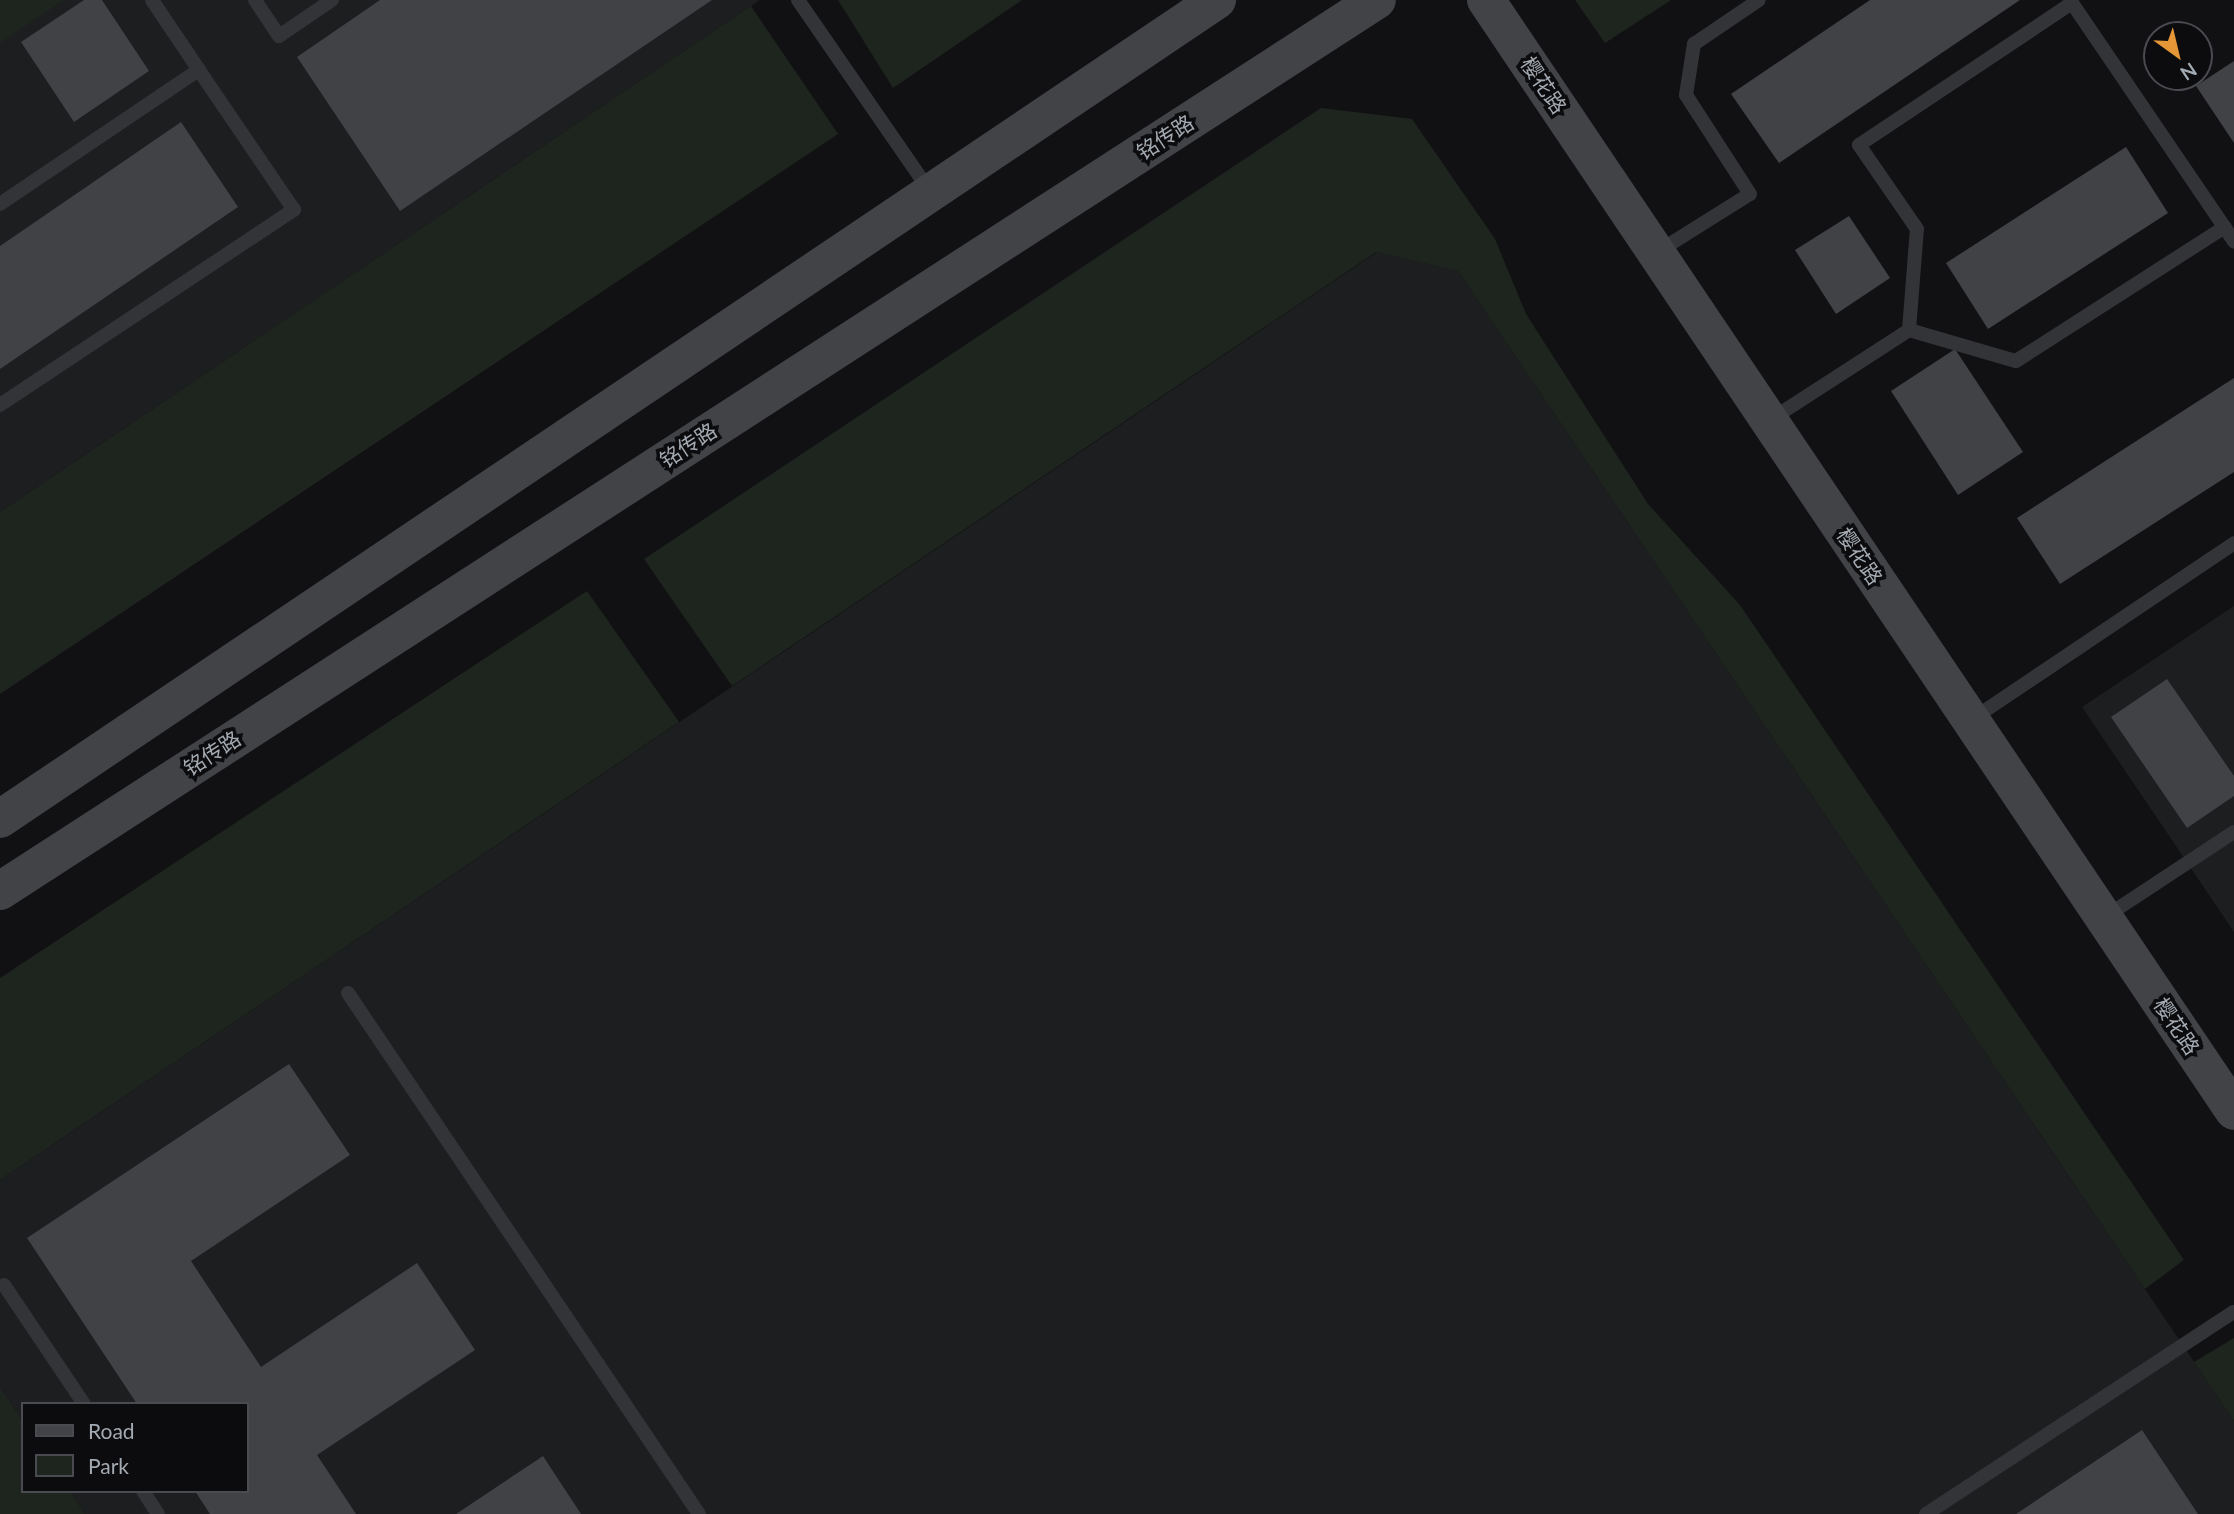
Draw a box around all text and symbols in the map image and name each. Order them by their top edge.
north arrow [2143,21,2213,91]
street label: 樱花路 [1516,52,1572,118]
text: N [2176,59,2201,86]
street label: 铭传路 [1132,109,1198,165]
street label: 铭传路 [655,417,721,473]
street label: 樱花路 [1832,523,1888,589]
street label: 铭传路 [179,725,245,781]
street label: 樱花路 [2149,993,2205,1059]
legend [21,1402,248,1493]
text: Road [88,1418,135,1443]
text: Park [88,1453,129,1478]

